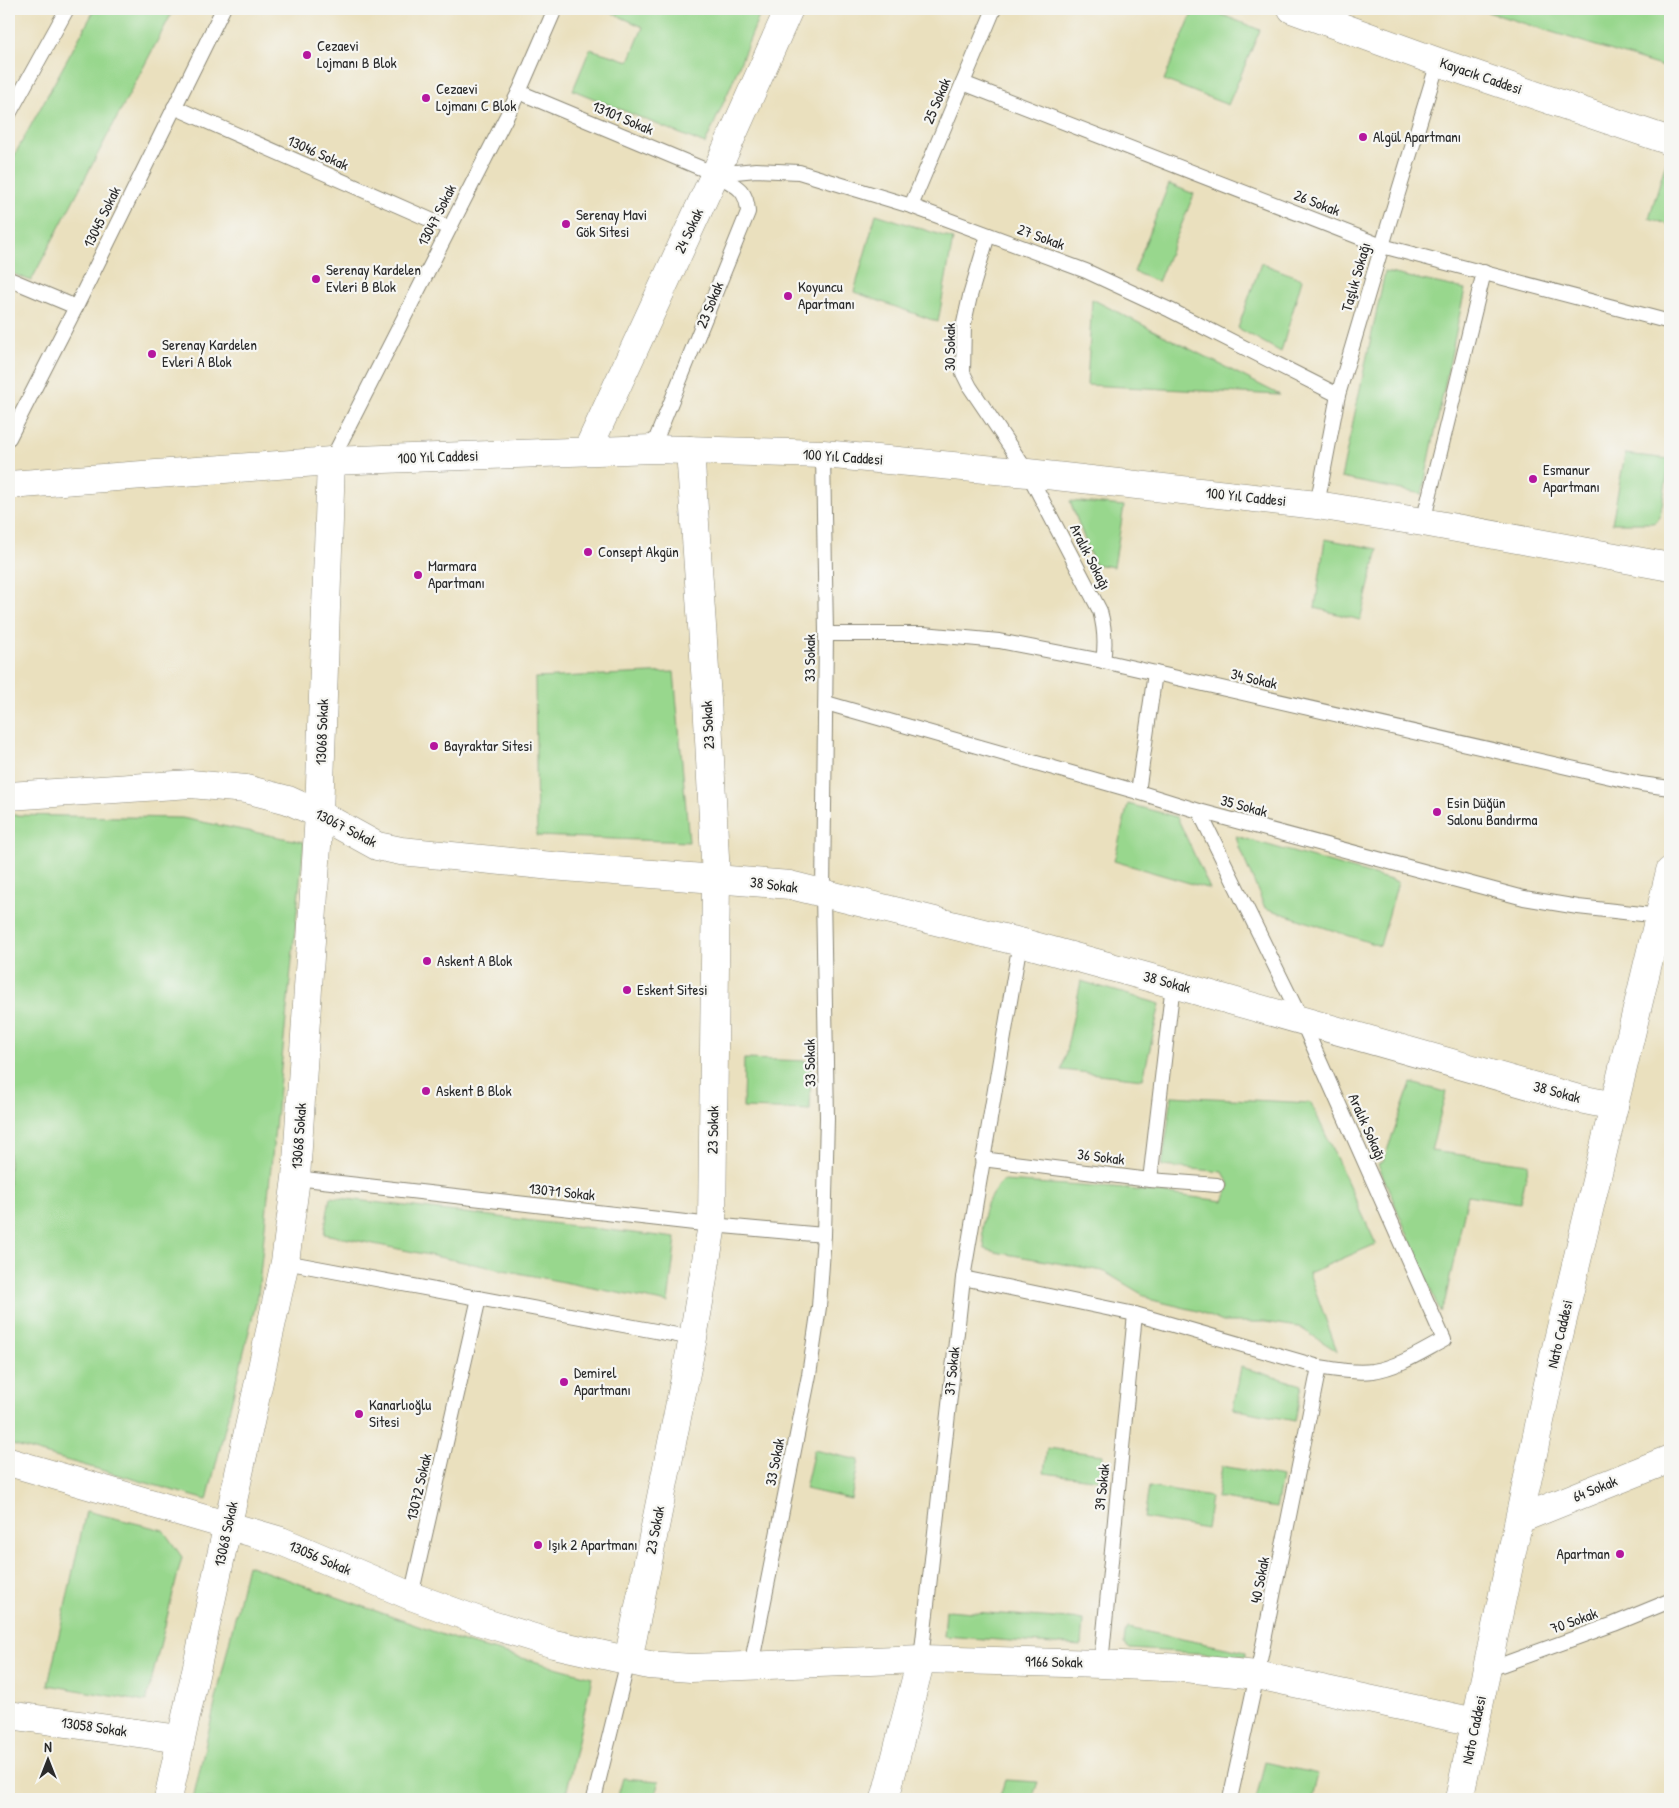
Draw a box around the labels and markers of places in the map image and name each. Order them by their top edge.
place label: Cezaevi Lojmanı B Blok [317,35,397,73]
marker: Cezaevi Lojmanı B Blok [301,49,313,61]
place label: Cezaevi Lojmanı C Blok [436,78,516,116]
marker: Cezaevi Lojmanı C Blok [420,92,432,104]
place label: Algül Apartmanı [1373,126,1461,147]
marker: Algül Apartmanı [1357,131,1369,143]
place label: Serenay Mavi Gök Sitesi [576,204,647,242]
marker: Serenay Mavi Gök Sitesi [560,218,572,230]
place label: Serenay Kardelen Evleri B Blok [326,259,421,297]
marker: Serenay Kardelen Evleri B Blok [310,273,322,285]
place label: Koyuncu Apartmanı [798,276,855,314]
marker: Koyuncu Apartmanı [782,290,794,302]
place label: Serenay Kardelen Evleri A Blok [162,334,257,372]
marker: Serenay Kardelen Evleri A Blok [146,348,158,360]
place label: Esmanur Apartmanı [1543,459,1600,497]
marker: Esmanur Apartmanı [1527,473,1539,485]
place label: Consept Akgün [598,541,679,562]
marker: Consept Akgün [582,546,594,558]
place label: Marmara Apartmanı [428,555,485,593]
marker: Marmara Apartmanı [412,569,424,581]
place label: Bayraktar Sitesi [444,735,533,756]
marker: Bayraktar Sitesi [428,740,440,752]
place label: Esin Düğün Salonu Bandırma [1447,792,1537,830]
marker: Esin Düğün Salonu Bandırma [1431,806,1443,818]
place label: Askent A Blok [437,950,512,971]
marker: Askent A Blok [421,955,433,967]
place label: Eskent Sitesi [637,979,708,1000]
marker: Eskent Sitesi [621,984,633,996]
place label: Askent B Blok [436,1080,512,1101]
marker: Askent B Blok [420,1085,432,1097]
place label: Demirel Apartmanı [574,1362,631,1400]
marker: Demirel Apartmanı [558,1376,570,1388]
place label: Kanarlıoğlu Sitesi [369,1394,431,1432]
marker: Kanarlıoğlu Sitesi [353,1408,365,1420]
place label: Işık 2 Apartmanı [548,1534,638,1555]
marker: Işık 2 Apartmanı [532,1539,544,1551]
place label: Apartman [1557,1543,1610,1564]
marker: Apartman [1614,1548,1626,1560]

